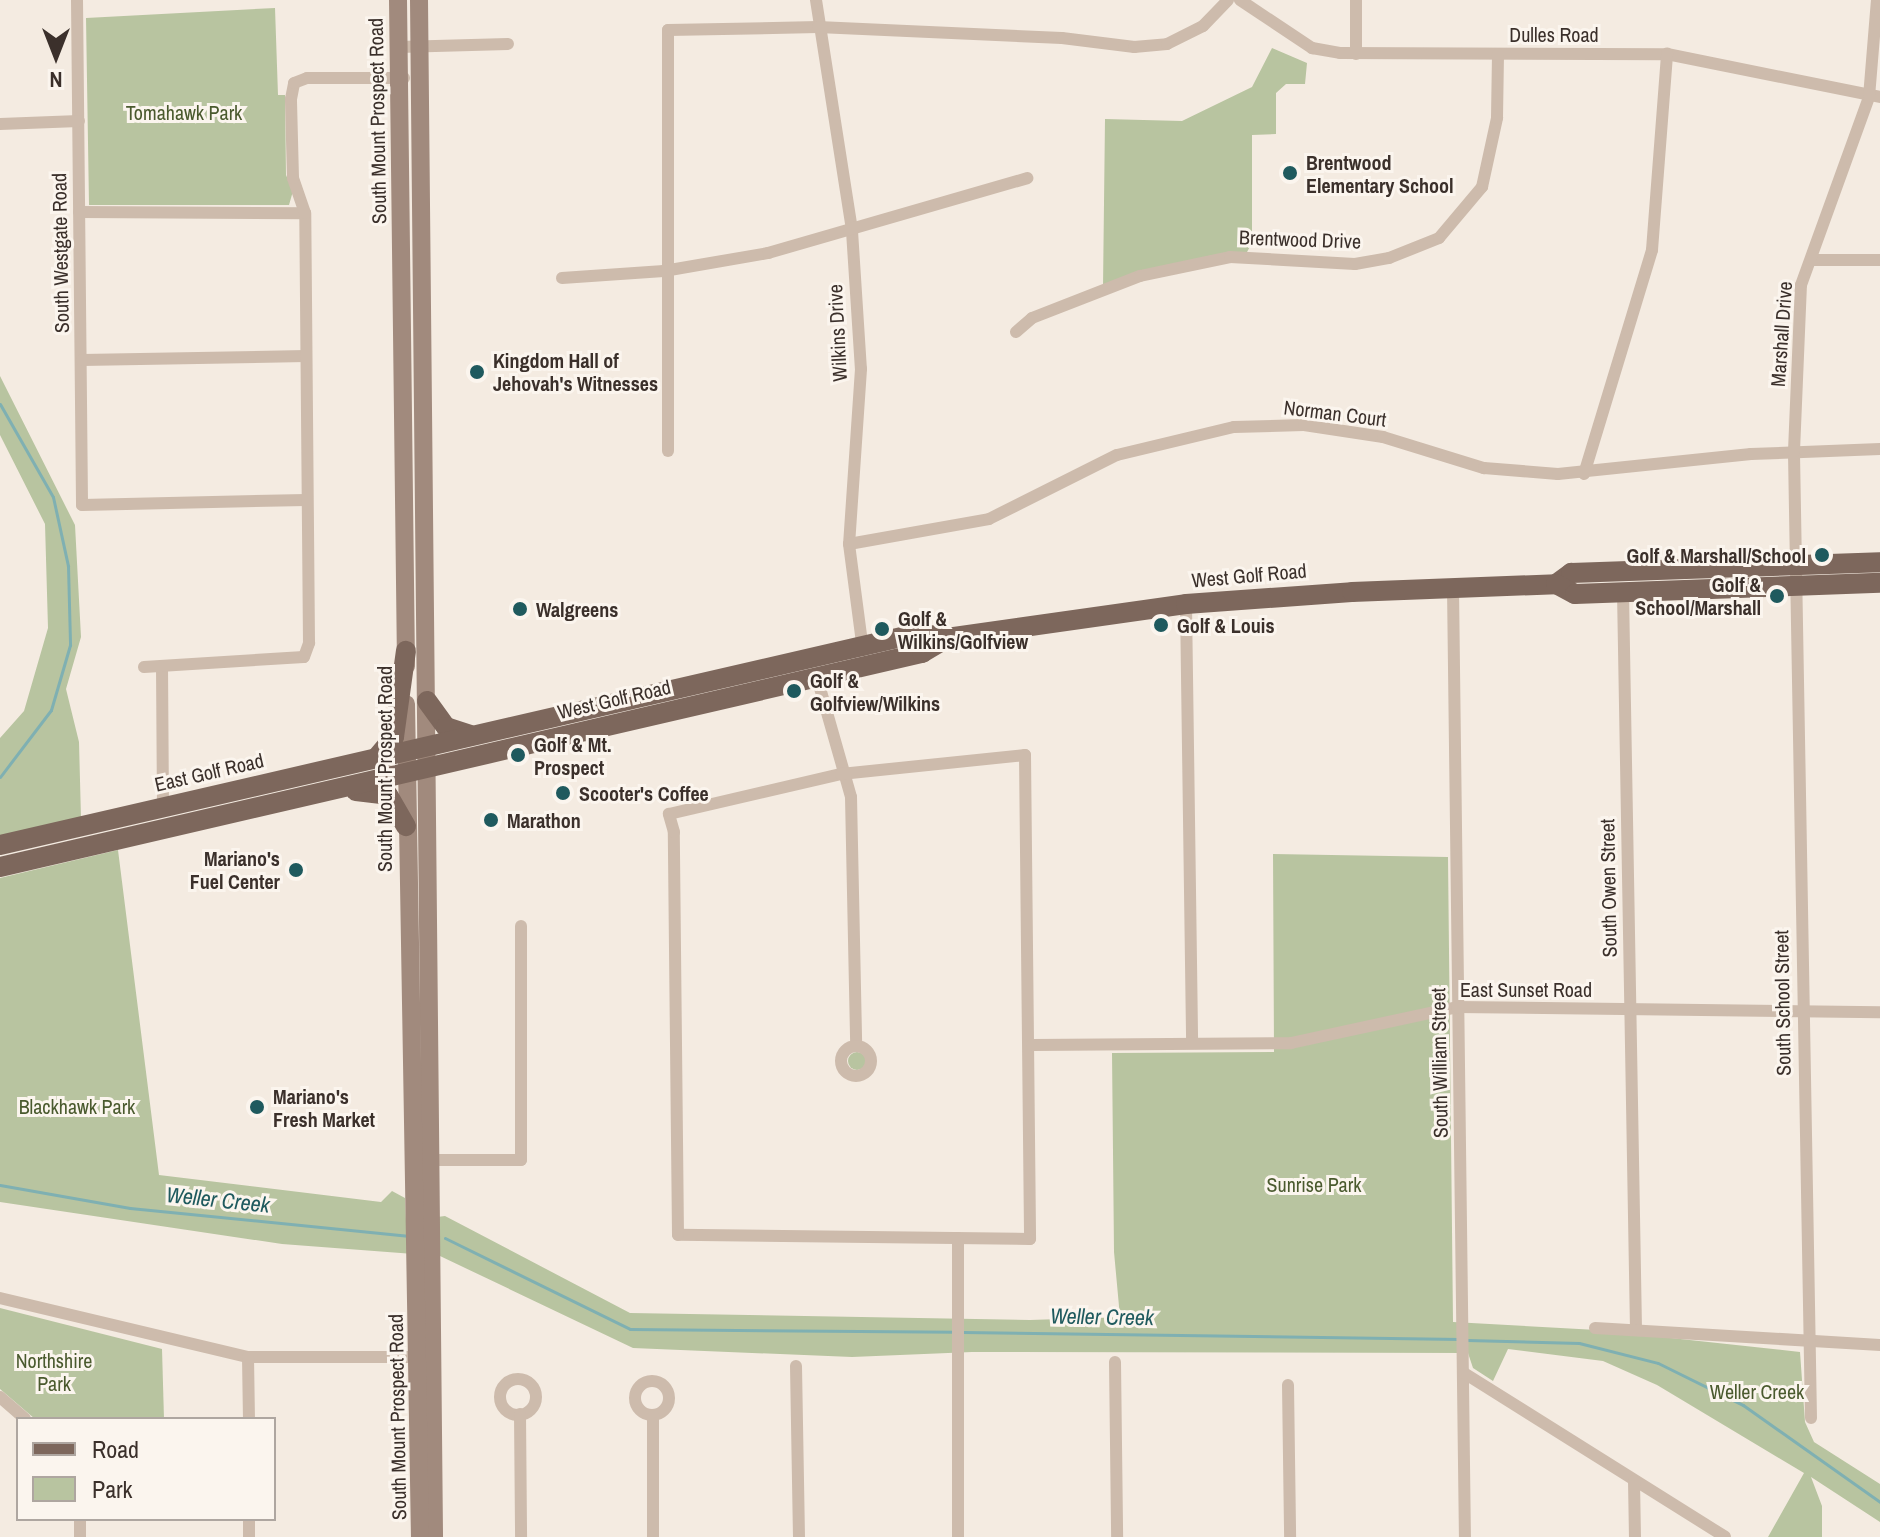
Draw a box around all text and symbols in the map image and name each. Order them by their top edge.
north arrow [16,16,96,96]
street label: South Mount Prospect Road [363,18,391,224]
street label: Dulles Road [1509,22,1599,46]
text: N [49,65,63,95]
park label: Tomahawk Park [126,100,242,124]
place label: Brentwood Elementary School [1306,150,1454,197]
marker: Brentwood Elementary School [1281,164,1299,182]
street label: South Westgate Road [47,173,73,333]
street label: Brentwood Drive [1239,225,1361,253]
street label: Marshall Drive [1765,280,1797,388]
street label: Wilkins Drive [822,284,852,382]
place label: Kingdom Hall of Jehovah's Witnesses [493,348,658,395]
marker: Kingdom Hall of Jehovah's Witnesses [468,363,486,381]
street label: Norman Court [1282,395,1388,431]
place label: Golf & Marshall/School [1626,543,1806,567]
marker: Golf & Marshall/School [1813,546,1831,564]
street label: West Golf Road [1190,558,1308,592]
place label: Golf & School/Marshall [1635,572,1761,619]
marker: Golf & School/Marshall [1768,587,1786,605]
place label: Walgreens [536,597,618,621]
marker: Walgreens [511,600,529,618]
place label: Golf & Wilkins/Golfview [898,606,1028,653]
place label: Golf & Louis [1177,613,1274,637]
marker: Golf & Louis [1152,616,1170,634]
marker: Golf & Wilkins/Golfview [873,620,891,638]
street label: South Mount Prospect Road [372,666,396,872]
place label: Golf & Golfview/Wilkins [810,668,940,715]
street label: West Golf Road [555,674,673,724]
marker: Golf & Golfview/Wilkins [785,682,803,700]
place label: Golf & Mt. Prospect [534,732,611,779]
marker: Golf & Mt. Prospect [509,746,527,764]
street label: East Golf Road [152,748,266,796]
place label: Scooter's Coffee [579,781,709,805]
marker: Scooter's Coffee [554,784,572,802]
place label: Marathon [507,808,581,832]
marker: Marathon [482,811,500,829]
street label: South Owen Street [1595,819,1621,957]
place label: Mariano's Fuel Center [190,846,280,893]
marker: Mariano's Fuel Center [287,861,305,879]
street label: South School Street [1769,930,1795,1076]
street label: East Sunset Road [1460,977,1592,1001]
street label: South William Street [1426,988,1452,1138]
place label: Mariano's Fresh Market [273,1084,375,1131]
park label: Blackhawk Park [19,1094,135,1118]
marker: Mariano's Fresh Market [248,1098,266,1116]
park label: Sunrise Park [1267,1172,1361,1196]
water label: Weller Creek [165,1181,271,1219]
water label: Weller Creek [1050,1303,1154,1331]
street label: South Mount Prospect Road [383,1314,411,1520]
park label: Northshire Park [16,1348,92,1395]
park label: Weller Creek [1710,1379,1804,1403]
legend [16,1417,276,1521]
text: Road [92,1433,139,1465]
text: Park [92,1473,132,1505]

